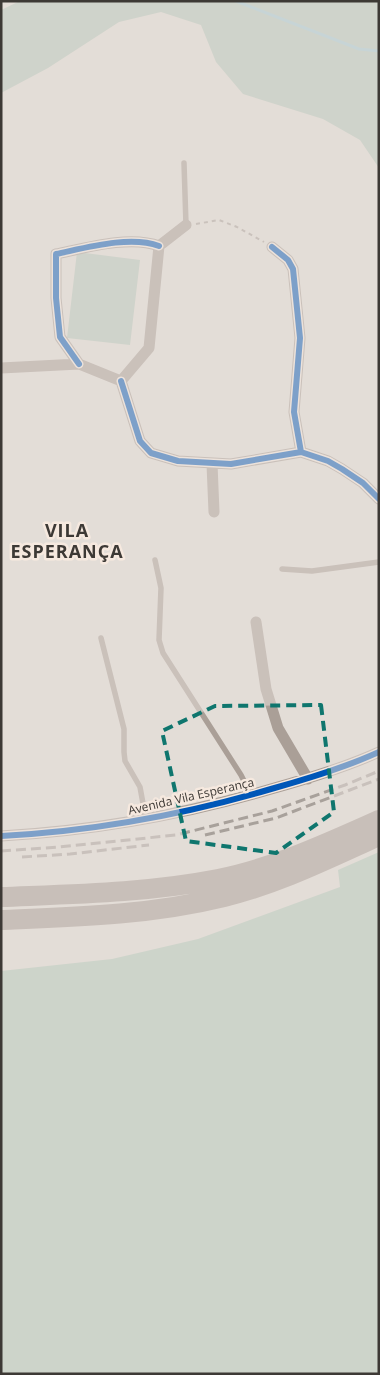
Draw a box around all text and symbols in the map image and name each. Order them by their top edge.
district label: VILA ESPERANÇA [10,518,124,563]
street label: Avenida Vila Esperança [126,773,256,819]

